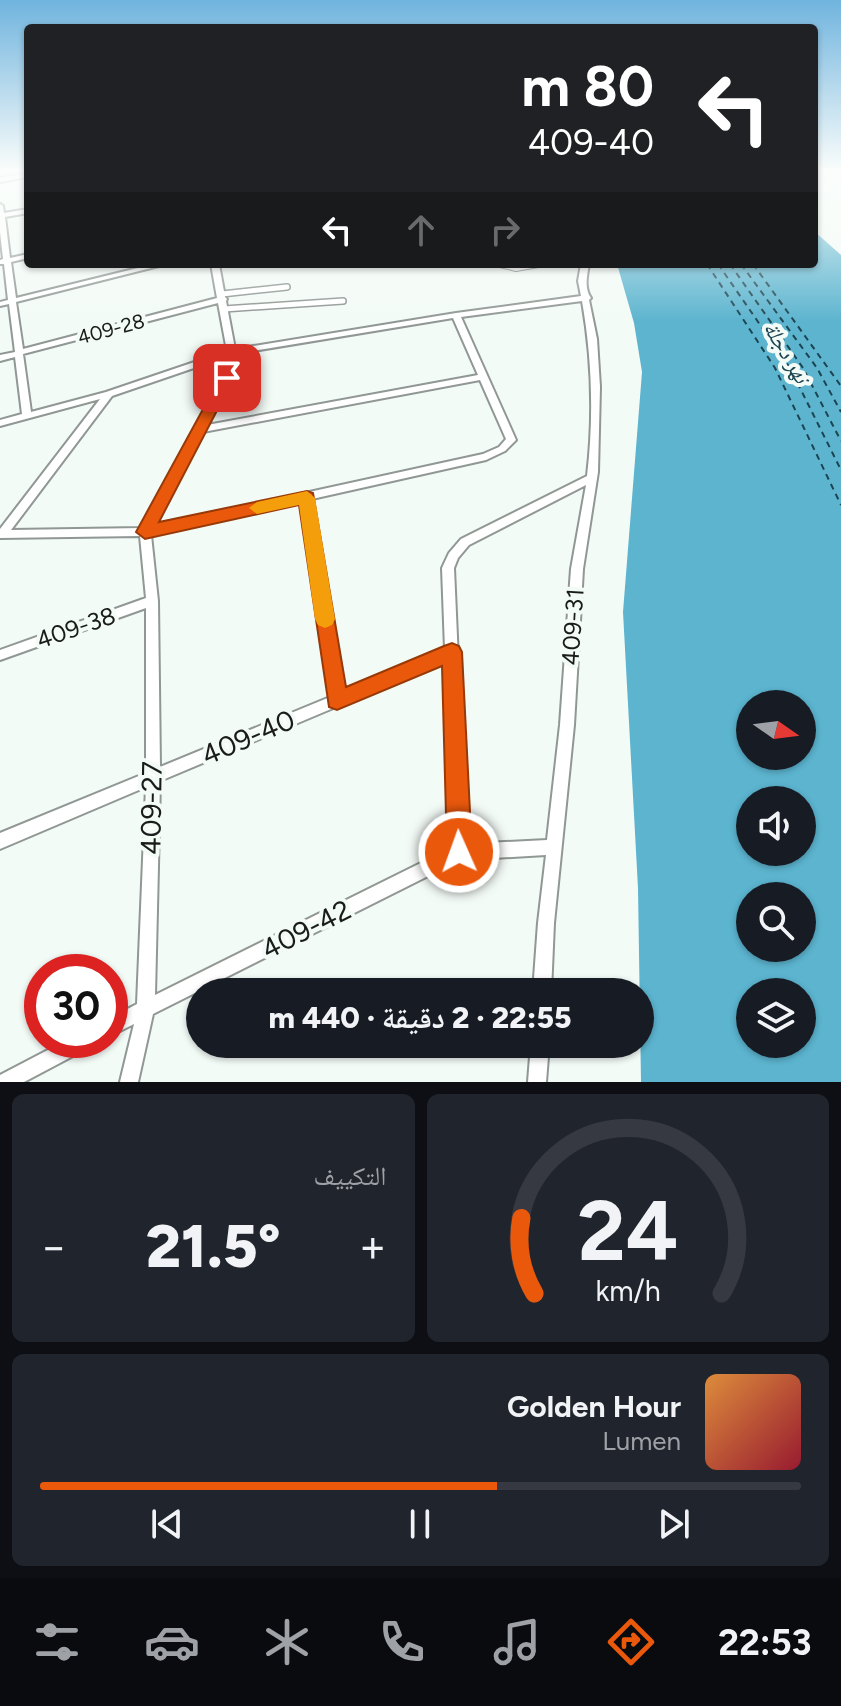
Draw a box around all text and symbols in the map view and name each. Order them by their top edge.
text: 80 m [521,53,654,120]
icon: left [682,56,786,160]
text: 409-40 [528,121,654,164]
icon: left [315,208,359,252]
icon: ahead [399,208,443,252]
icon: right [483,208,527,252]
street label: 409-28 [75,309,147,349]
water label: نهر دجلة [758,317,817,391]
pin [193,344,261,412]
icon: arrive [205,356,249,400]
street label: 409-31 [555,588,590,666]
street label: 409-38 [33,601,119,655]
north arrow [736,690,816,770]
map controls [736,690,816,1058]
street label: 409-40 [196,702,300,772]
street label: 409-27 [133,761,169,855]
button: sound [736,786,816,866]
position arrow [417,810,501,894]
button: search [736,882,816,962]
street label: 409-42 [256,892,356,966]
speed limit sign: 30 [24,954,128,1058]
button: layers [736,978,816,1058]
text: 22:55 · 2 دقيقة · 440 m [269,999,571,1036]
text: التكييف [314,1160,387,1192]
text: 24 [577,1181,678,1281]
text: 21.5° [146,1210,281,1282]
text: − [40,1220,67,1273]
text: + [359,1220,386,1273]
text: km/h [595,1274,660,1308]
text: Golden Hour [507,1388,681,1425]
text: Lumen [602,1425,681,1457]
icon: previous [145,1502,189,1546]
icon: pause [398,1502,442,1546]
icon: next [652,1502,696,1546]
icon: filters [29,1614,85,1670]
icon: car [144,1614,200,1670]
icon: climate [259,1614,315,1670]
icon: phone [374,1614,430,1670]
icon: music [489,1614,545,1670]
icon: directions [603,1614,659,1670]
text: 22:53 [718,1621,812,1664]

